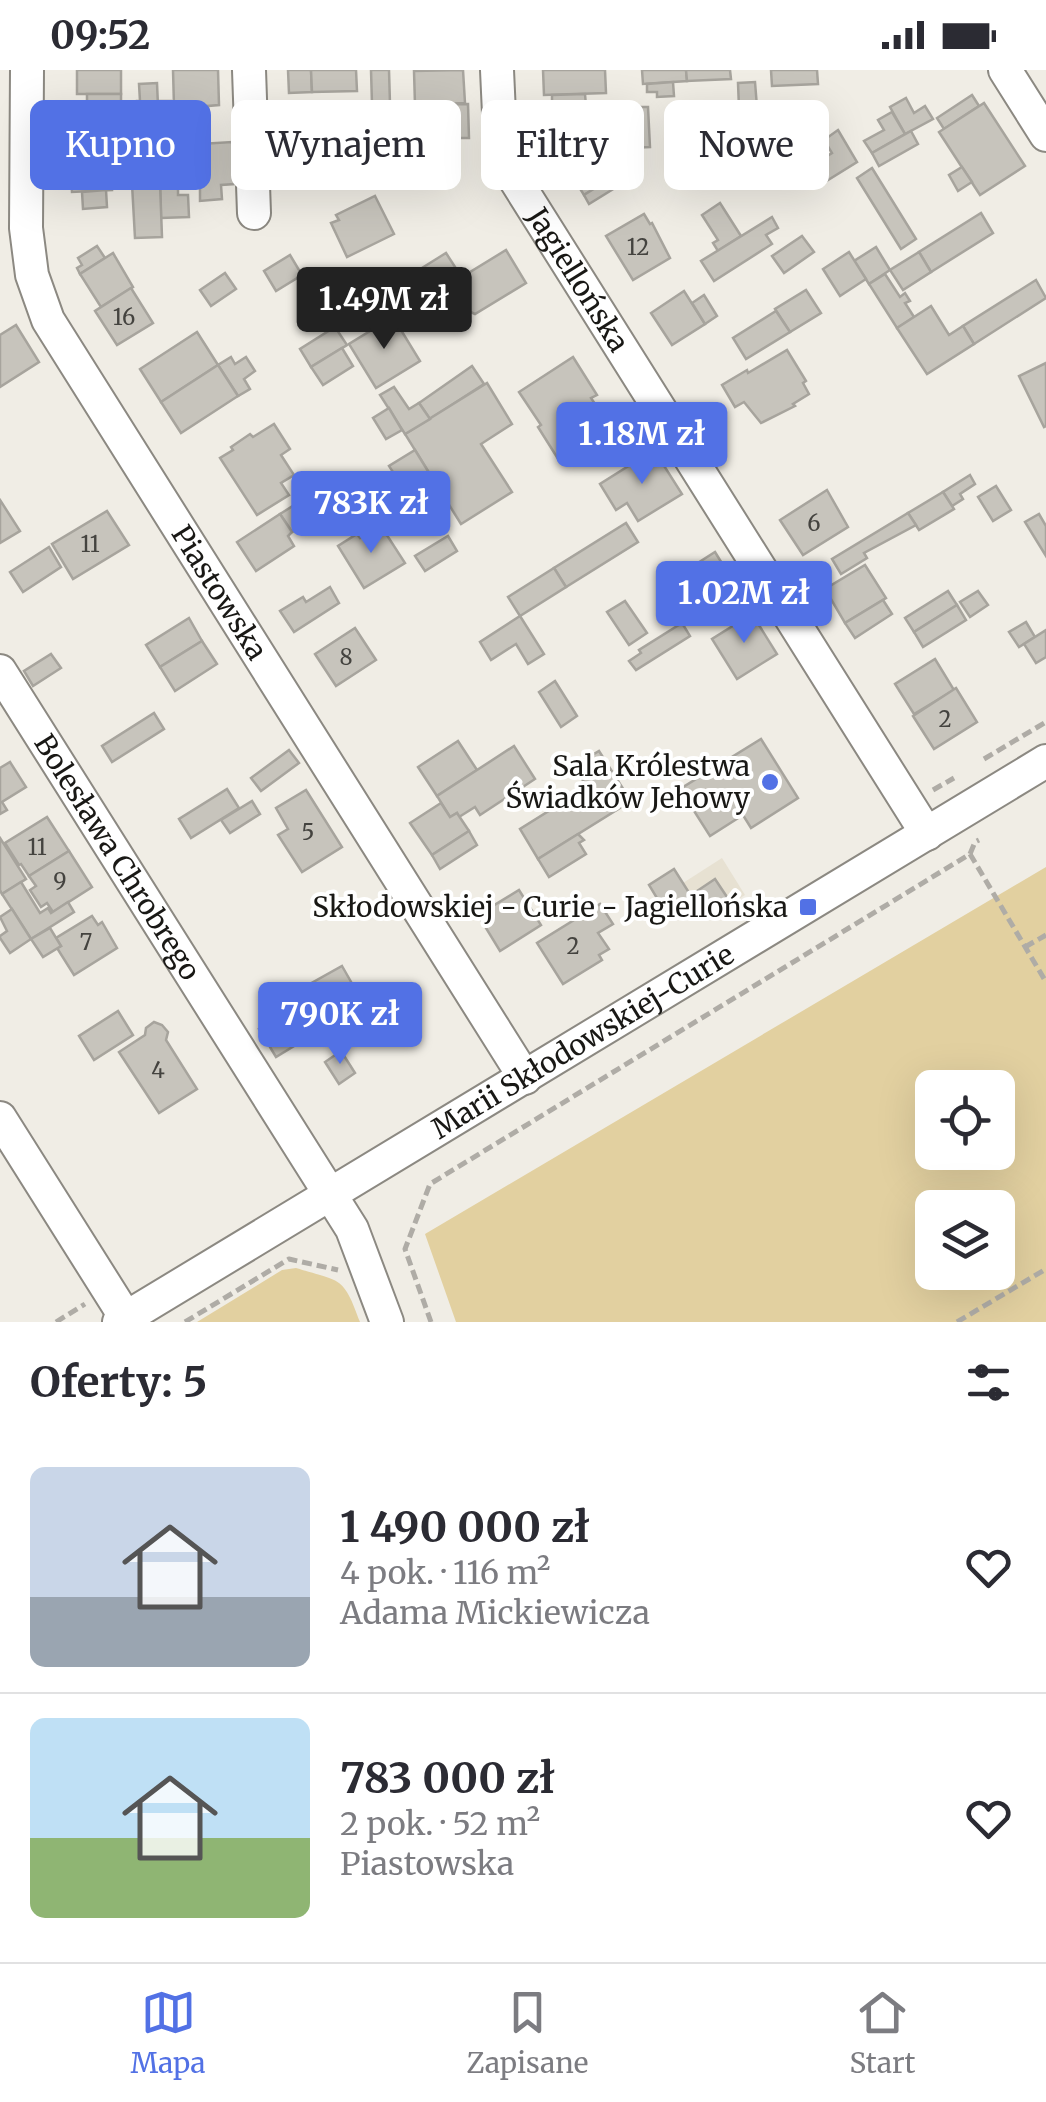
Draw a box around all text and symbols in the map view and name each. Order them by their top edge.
text: 09:52 [50,12,150,59]
chip: Kupno [30,100,211,190]
chip: Wynajem [231,100,461,190]
chip: Filtry [481,100,644,190]
chip: Nowe [664,100,829,190]
street label: Jagiellońska [519,200,637,359]
house number: 12 [627,233,649,261]
pin: 1.49M zł [281,267,487,352]
text: 1.49M zł [319,279,449,319]
house number: 16 [113,303,135,331]
pin: 1.18M zł [539,402,745,487]
text: 1.18M zł [578,414,706,454]
pin: 783K zł [279,471,463,556]
text: 783K zł [313,483,429,523]
house number: 6 [807,509,821,537]
street label: Piastowska [164,518,275,666]
house number: 11 [80,530,100,558]
pin: 1.02M zł [641,561,847,646]
text: 1.02M zł [678,573,810,613]
house number: 8 [339,643,353,671]
house number: 2 [938,705,952,733]
street label: Bolesława Chrobrego [26,727,208,987]
place label: Sala Królestwa Świadków Jehowy [505,748,751,816]
marker: Sala Królestwa Świadków Jehowy [759,771,781,793]
house number: 5 [302,818,314,846]
house number: 11 [27,833,47,861]
house number: 9 [53,867,67,895]
place label: Skłodowskiej - Curie - Jagiellońska [312,889,788,925]
marker: Skłodowskiej - Curie - Jagiellońska [797,896,819,918]
house number: 7 [80,928,92,956]
house number: 2 [566,932,580,960]
street label: Marii Skłodowskiej-Curie [425,936,740,1147]
pin: 790K zł [248,982,432,1067]
text: 790K zł [280,994,400,1034]
house number: 4 [151,1056,165,1084]
map controls [915,1070,1015,1290]
button: locate [915,1070,1015,1170]
button: layers [915,1190,1015,1290]
icon: filters [961,1355,1016,1410]
text: Oferty: 5 [30,1356,207,1408]
text: 1 490 000 zł [340,1501,590,1553]
icon: home [110,1507,230,1627]
icon: heart [961,1540,1016,1595]
text: 4 pok. · 116 m² [340,1553,551,1593]
text: Adama Mickiewicza [340,1593,650,1633]
text: 783 000 zł [340,1752,555,1804]
icon: home [110,1758,230,1878]
icon: heart [961,1791,1016,1846]
text: 2 pok. · 52 m² [340,1804,540,1844]
text: Piastowska [340,1844,514,1884]
tab: Mapa [131,1985,206,2081]
tab: Zapisane [467,1985,588,2081]
tab: Start [849,1985,915,2081]

